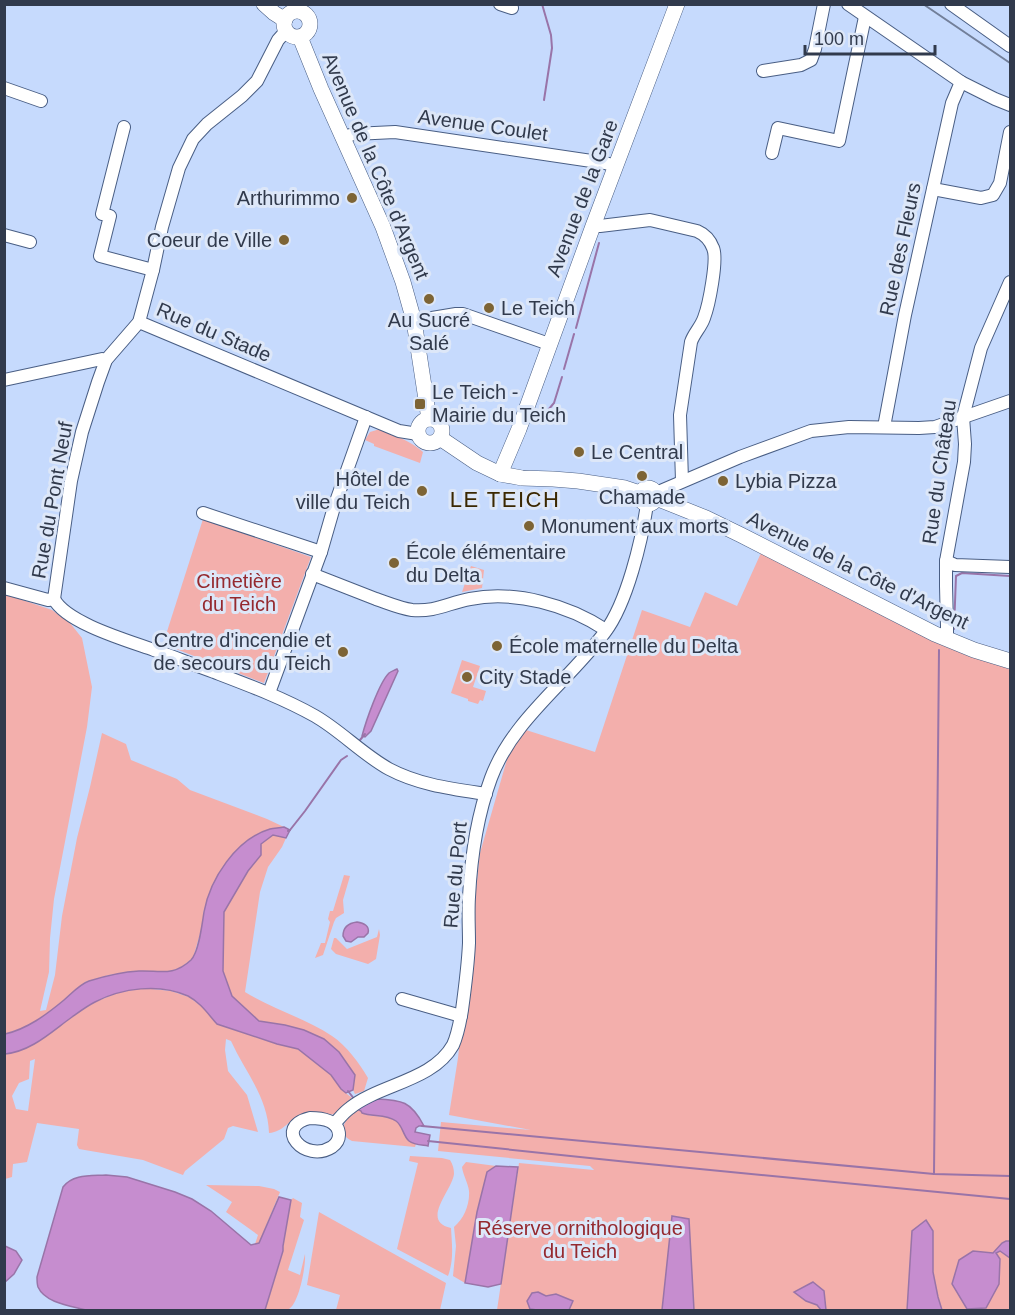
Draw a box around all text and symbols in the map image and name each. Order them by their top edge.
scale bar [805,18,936,56]
text: 100 m [814,29,864,49]
street label: Avenue de la Côte d'Argent [318,50,434,283]
street label: Avenue Coulet [417,105,550,145]
street label: Avenue de la Gare [542,116,622,280]
street label: Rue des Fleurs [875,180,925,318]
place label: Arthurimmo [237,187,340,209]
marker: Arthurimmo [345,191,359,205]
place label: Coeur de Ville [147,229,272,251]
marker: Coeur de Ville [277,233,291,247]
marker: Au Sucré Salé [422,292,436,306]
place label: Le Teich [501,297,575,319]
street label: Rue du Stade [153,298,275,366]
marker: Le Teich [482,301,496,315]
place label: Au Sucré Salé [388,309,470,354]
place label: Le Teich - Mairie du Teich [432,381,566,426]
marker: Le Teich - Mairie du Teich [413,397,427,411]
street label: Rue du Château [918,398,960,546]
street label: Rue du Pont Neuf [27,419,77,580]
place label: Le Central [591,441,683,463]
marker: Le Central [572,445,586,459]
place label: Hôtel de ville du Teich [296,468,410,513]
marker: Chamade [635,469,649,483]
place label: Lybia Pizza [735,470,837,492]
marker: Lybia Pizza [716,474,730,488]
marker: Hôtel de ville du Teich [415,484,429,498]
place label: Chamade [599,486,685,508]
district label: LE TEICH [450,487,560,512]
street label: Avenue de la Côte d'Argent [744,507,973,633]
place label: Monument aux morts [541,515,729,537]
marker: Monument aux morts [522,519,536,533]
place label: École élémentaire du Delta [406,541,566,586]
marker: École élémentaire du Delta [387,556,401,570]
park label: Cimetière du Teich [196,570,282,615]
place label: Centre d'incendie et de secours du Teich [153,629,331,674]
place label: École maternelle du Delta [509,635,739,657]
marker: École maternelle du Delta [490,639,504,653]
marker: Centre d'incendie et de secours du Teich [336,645,350,659]
place label: City Stade [479,666,571,688]
marker: City Stade [460,670,474,684]
street label: Rue du Port [439,820,471,929]
park label: Réserve ornithologique du Teich [477,1217,683,1262]

